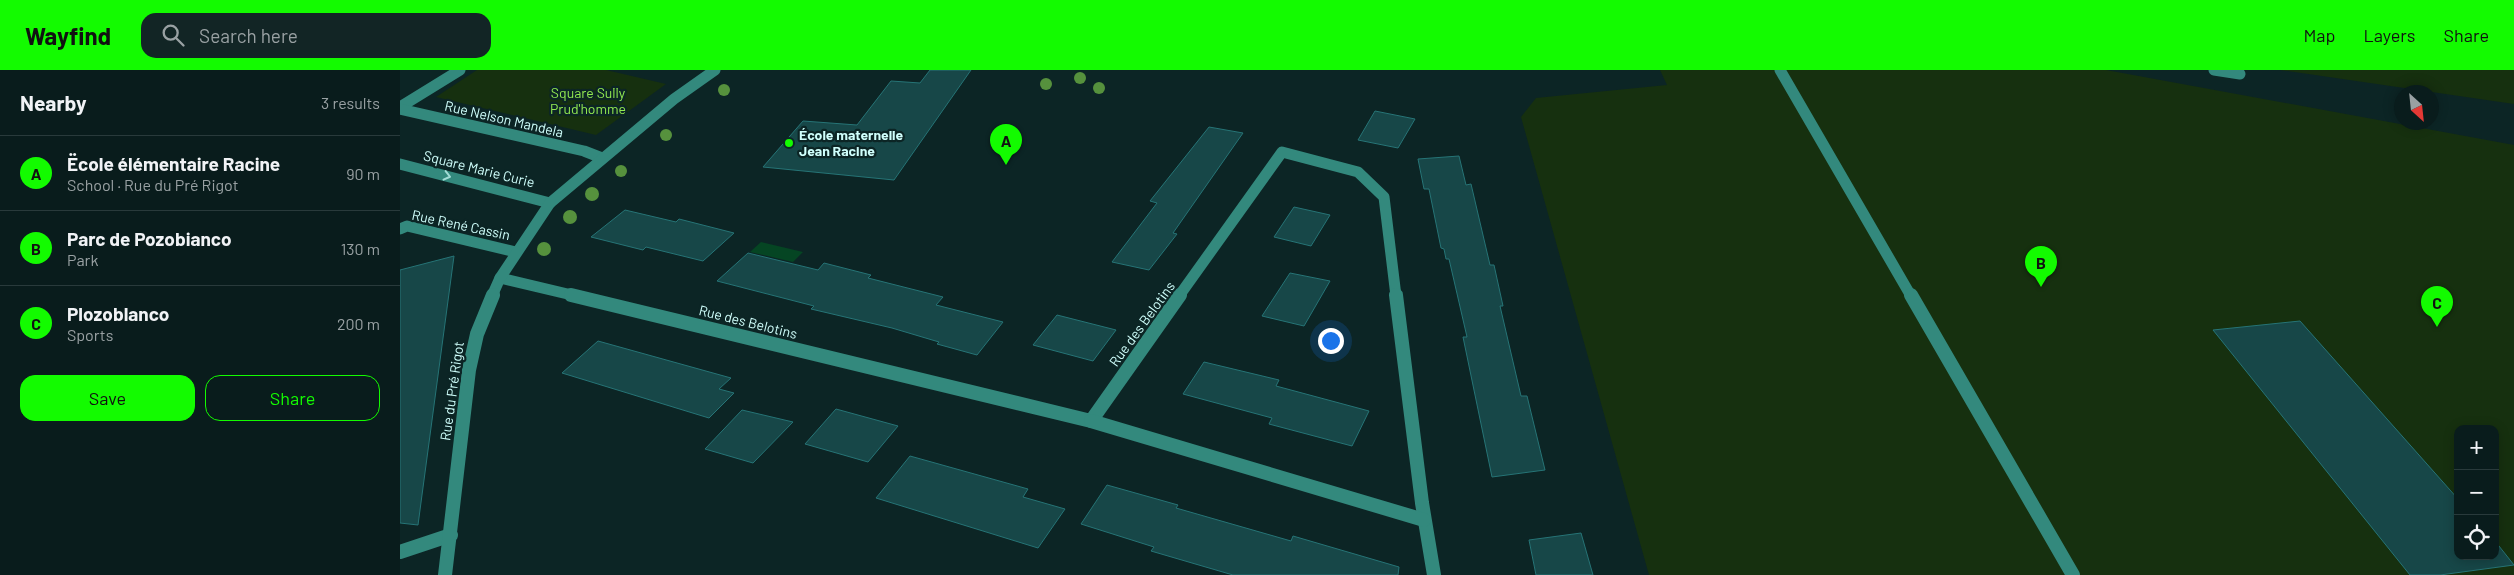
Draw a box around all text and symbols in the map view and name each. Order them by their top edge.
search box [141,13,491,58]
text: Wayfind [25,21,111,50]
icon: search [159,21,187,49]
text: Search here [199,24,298,47]
text: Map [2303,24,2335,46]
text: Layers [2363,24,2416,46]
text: Share [2444,24,2489,46]
park label: Square Sully Prud'homme [550,84,626,117]
north arrow [2394,85,2439,130]
text: Nearby [20,90,86,115]
text: 3 results [321,93,380,112]
street label: Rue Nelson Mandela [443,97,565,140]
pin: A [990,124,1022,165]
place label: École maternelle Jean Racine [799,126,904,159]
marker: École maternelle Jean Racine [783,137,795,149]
street label: Square Marie Curie [422,146,537,191]
text: Ëcole élémentaire Racine [67,152,280,175]
text: A [31,164,41,183]
text: 90 m [346,164,380,183]
one-way arrow [443,171,451,181]
text: School · Rue du Pré Rigot [67,175,239,194]
street label: Rue René Cassin [410,206,512,243]
text: Parc de Pozobianco [67,227,232,250]
text: B [31,239,41,258]
text: 130 m [341,239,380,258]
pin: B [2025,246,2057,287]
text: Park [67,250,98,269]
street label: Rue des Belotins [1105,278,1178,369]
pin: C [2421,286,2453,327]
street label: Rue des Belotins [697,301,799,342]
text: Plozoblanco [67,302,169,325]
text: C [31,314,41,333]
text: 200 m [337,314,380,333]
text: Sports [67,325,113,344]
your location [1318,328,1344,354]
street label: Rue du Pré Rigot [436,340,467,442]
button: Save [20,375,195,421]
button: Share [205,375,380,421]
map controls [2454,425,2499,560]
button: + [2454,425,2499,470]
button: − [2454,470,2499,515]
button: locate [2454,515,2499,560]

